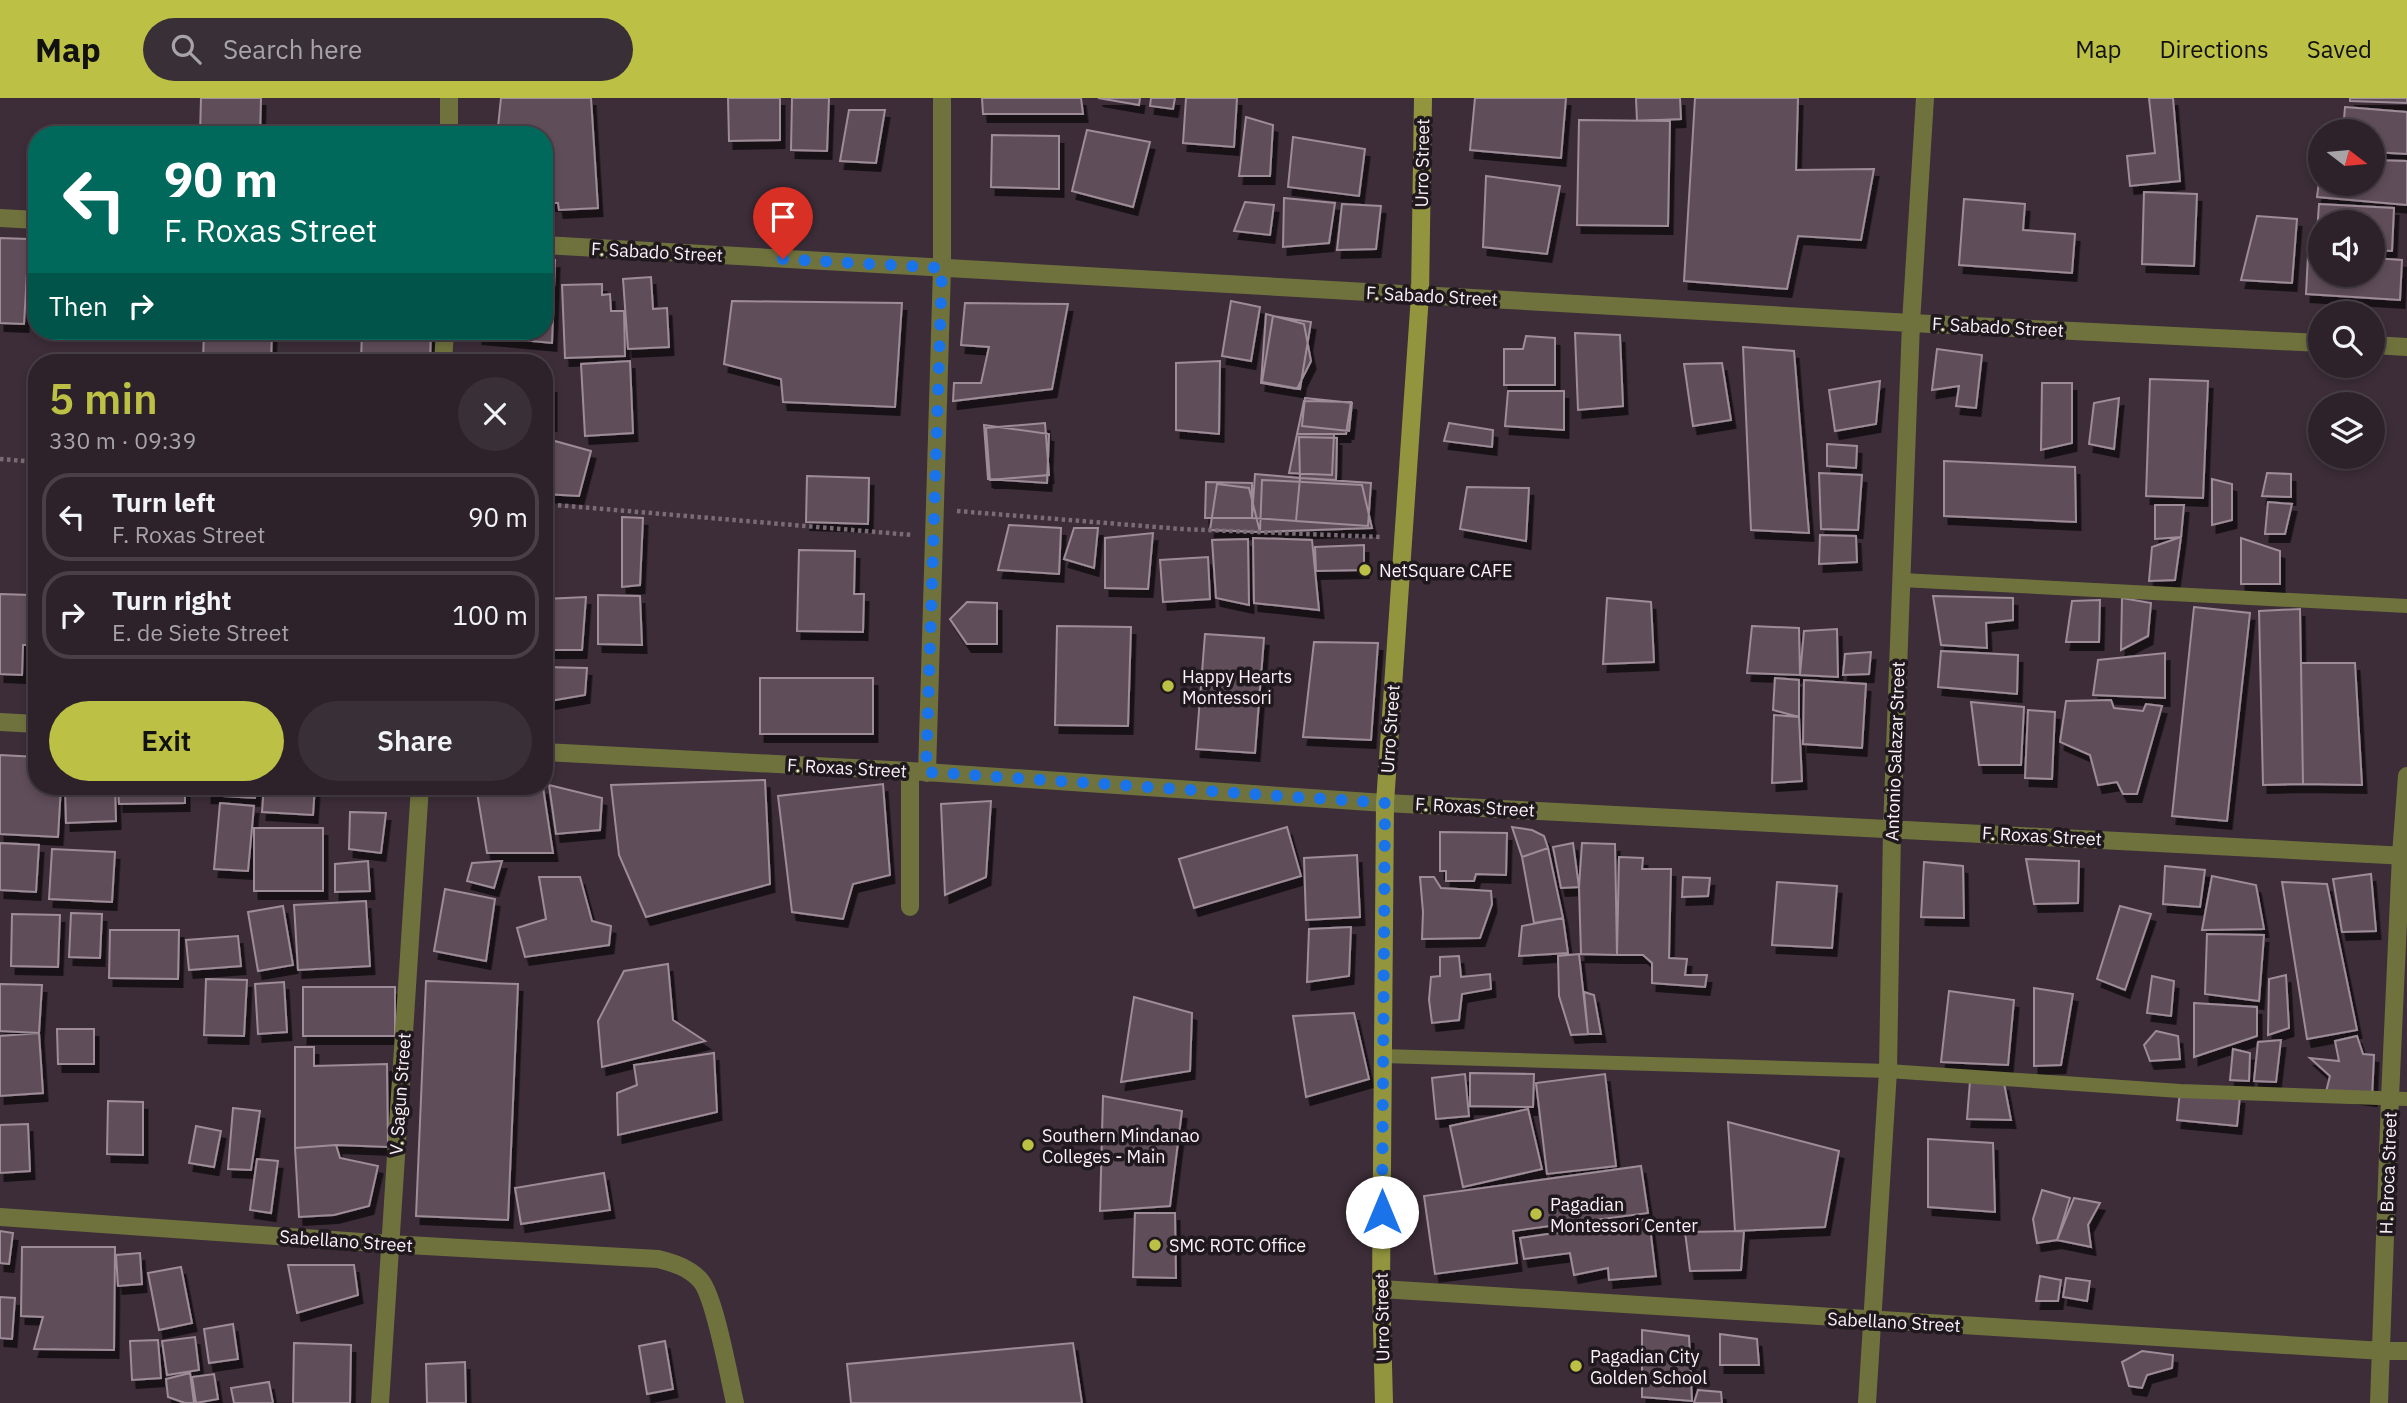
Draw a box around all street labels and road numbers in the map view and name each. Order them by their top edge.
street label: Urro Street [1410,118,1434,208]
street label: F. Sabado Street [590,237,724,267]
street label: F. Sabado Street [1365,281,1499,311]
street label: F. Sabado Street [1931,312,2065,342]
street label: Antonio Salazar Street [1880,661,1910,841]
street label: Urro Street [1375,684,1405,774]
street label: F. Roxas Street [786,753,908,783]
street label: F. Roxas Street [1414,792,1536,822]
street label: F. Roxas Street [1981,821,2103,851]
street label: V. Sagun Street [384,1032,416,1156]
street label: H. Broca Street [2374,1111,2402,1235]
street label: Sabellano Street [279,1225,413,1257]
street label: Urro Street [1370,1272,1394,1362]
street label: Sabellano Street [1827,1307,1961,1337]

